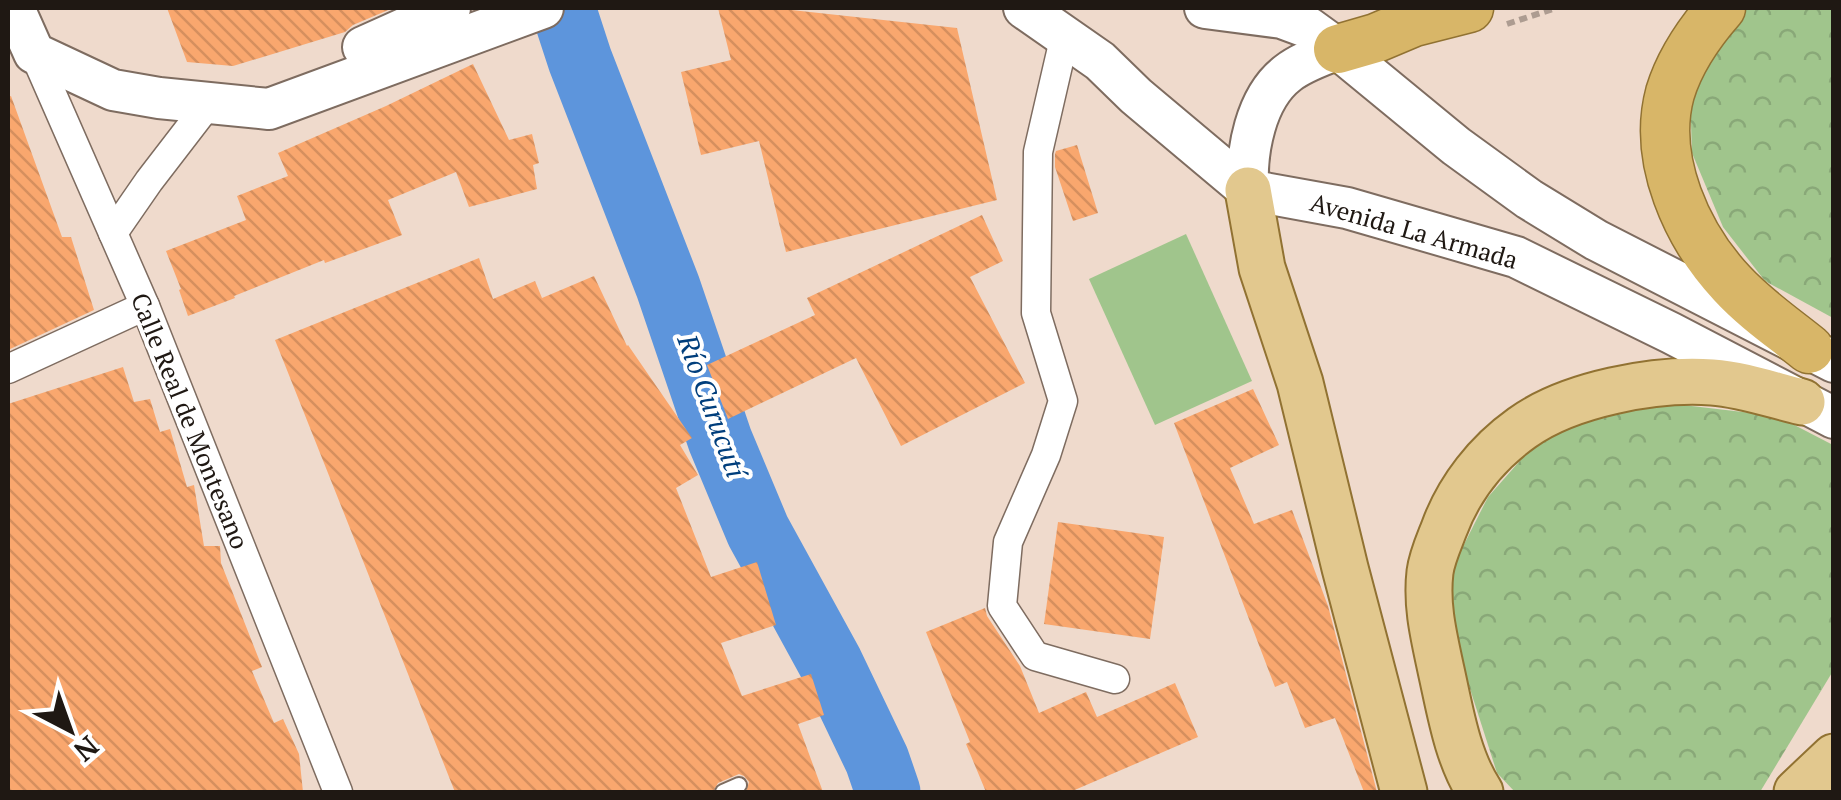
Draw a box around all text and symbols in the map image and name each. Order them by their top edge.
street label: Avenida La Armada [1307,185,1522,276]
street label: Calle Real de Montesano [124,288,257,554]
water label: Río Curucutí [669,328,757,486]
north arrow [20,680,120,780]
text: N [67,728,107,770]

